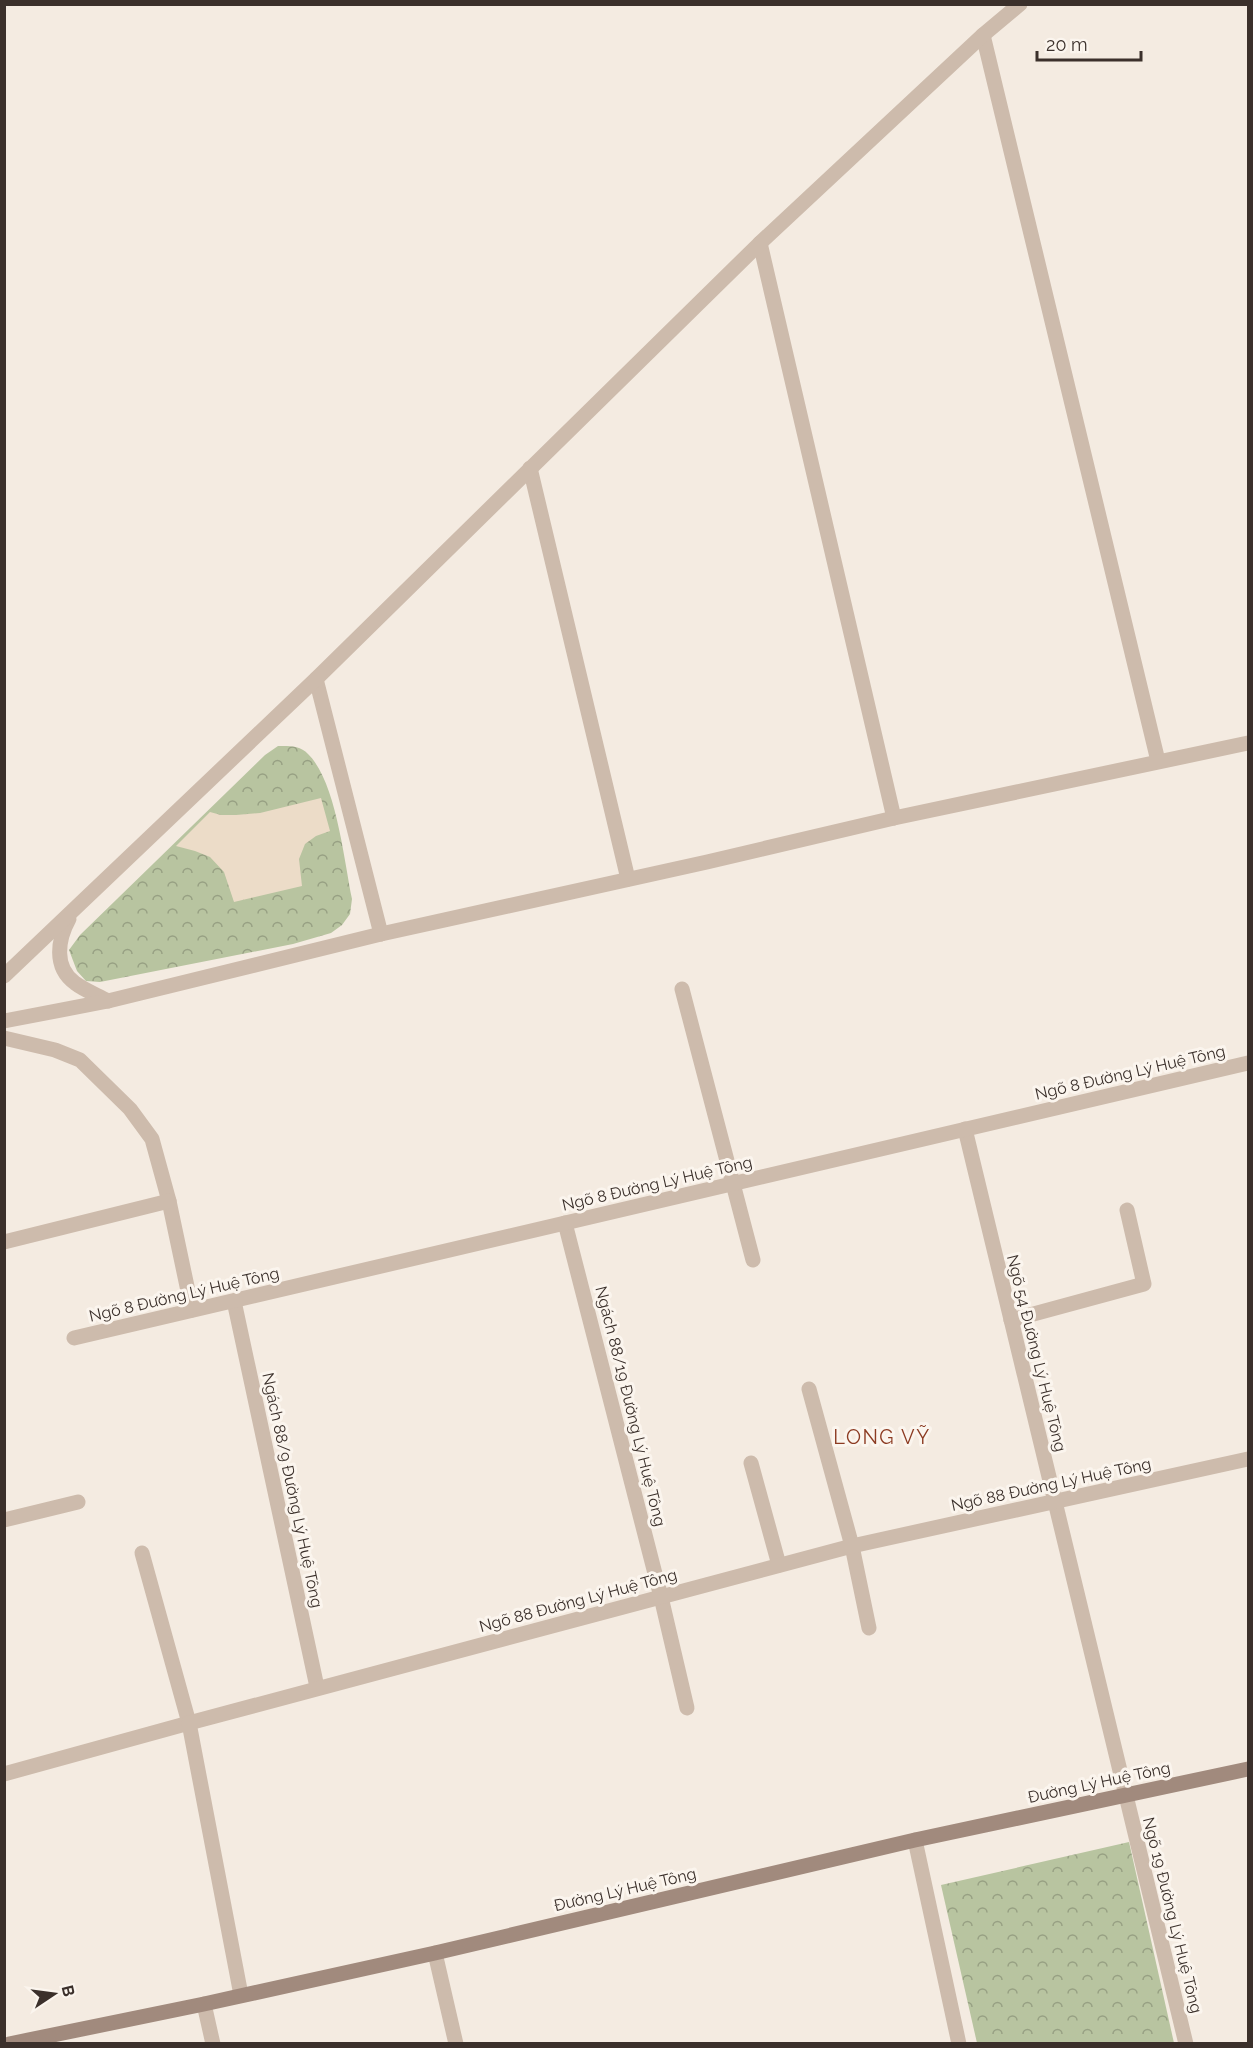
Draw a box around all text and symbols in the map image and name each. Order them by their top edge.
scale bar [1037,24,1140,62]
text: 20 m [1046,34,1088,55]
street label: Ngõ 8 Đường Lý Huệ Tông [1033,1041,1227,1104]
street label: Ngõ 8 Đường Lý Huệ Tông [560,1152,754,1215]
street label: Ngõ 54 Đường Lý Huệ Tông [1003,1253,1070,1454]
street label: Ngõ 8 Đường Lý Huệ Tông [87,1263,281,1326]
street label: Ngách 88/19 Đường Lý Huệ Tông [591,1284,670,1528]
street label: Ngách 88/9 Đường Lý Huệ Tông [258,1371,327,1609]
district label: LONG VỸ [833,1425,931,1449]
street label: Ngõ 88 Đường Lý Huệ Tông [949,1454,1153,1515]
street label: Ngõ 88 Đường Lý Huệ Tông [477,1565,679,1636]
street label: Đường Lý Huệ Tông [1026,1758,1172,1807]
street label: Ngõ 19 Đường Lý Huệ Tông [1139,1815,1206,2015]
street label: Đường Lý Huệ Tông [552,1864,698,1915]
north arrow [24,1964,84,2024]
text: B [58,1983,79,1998]

